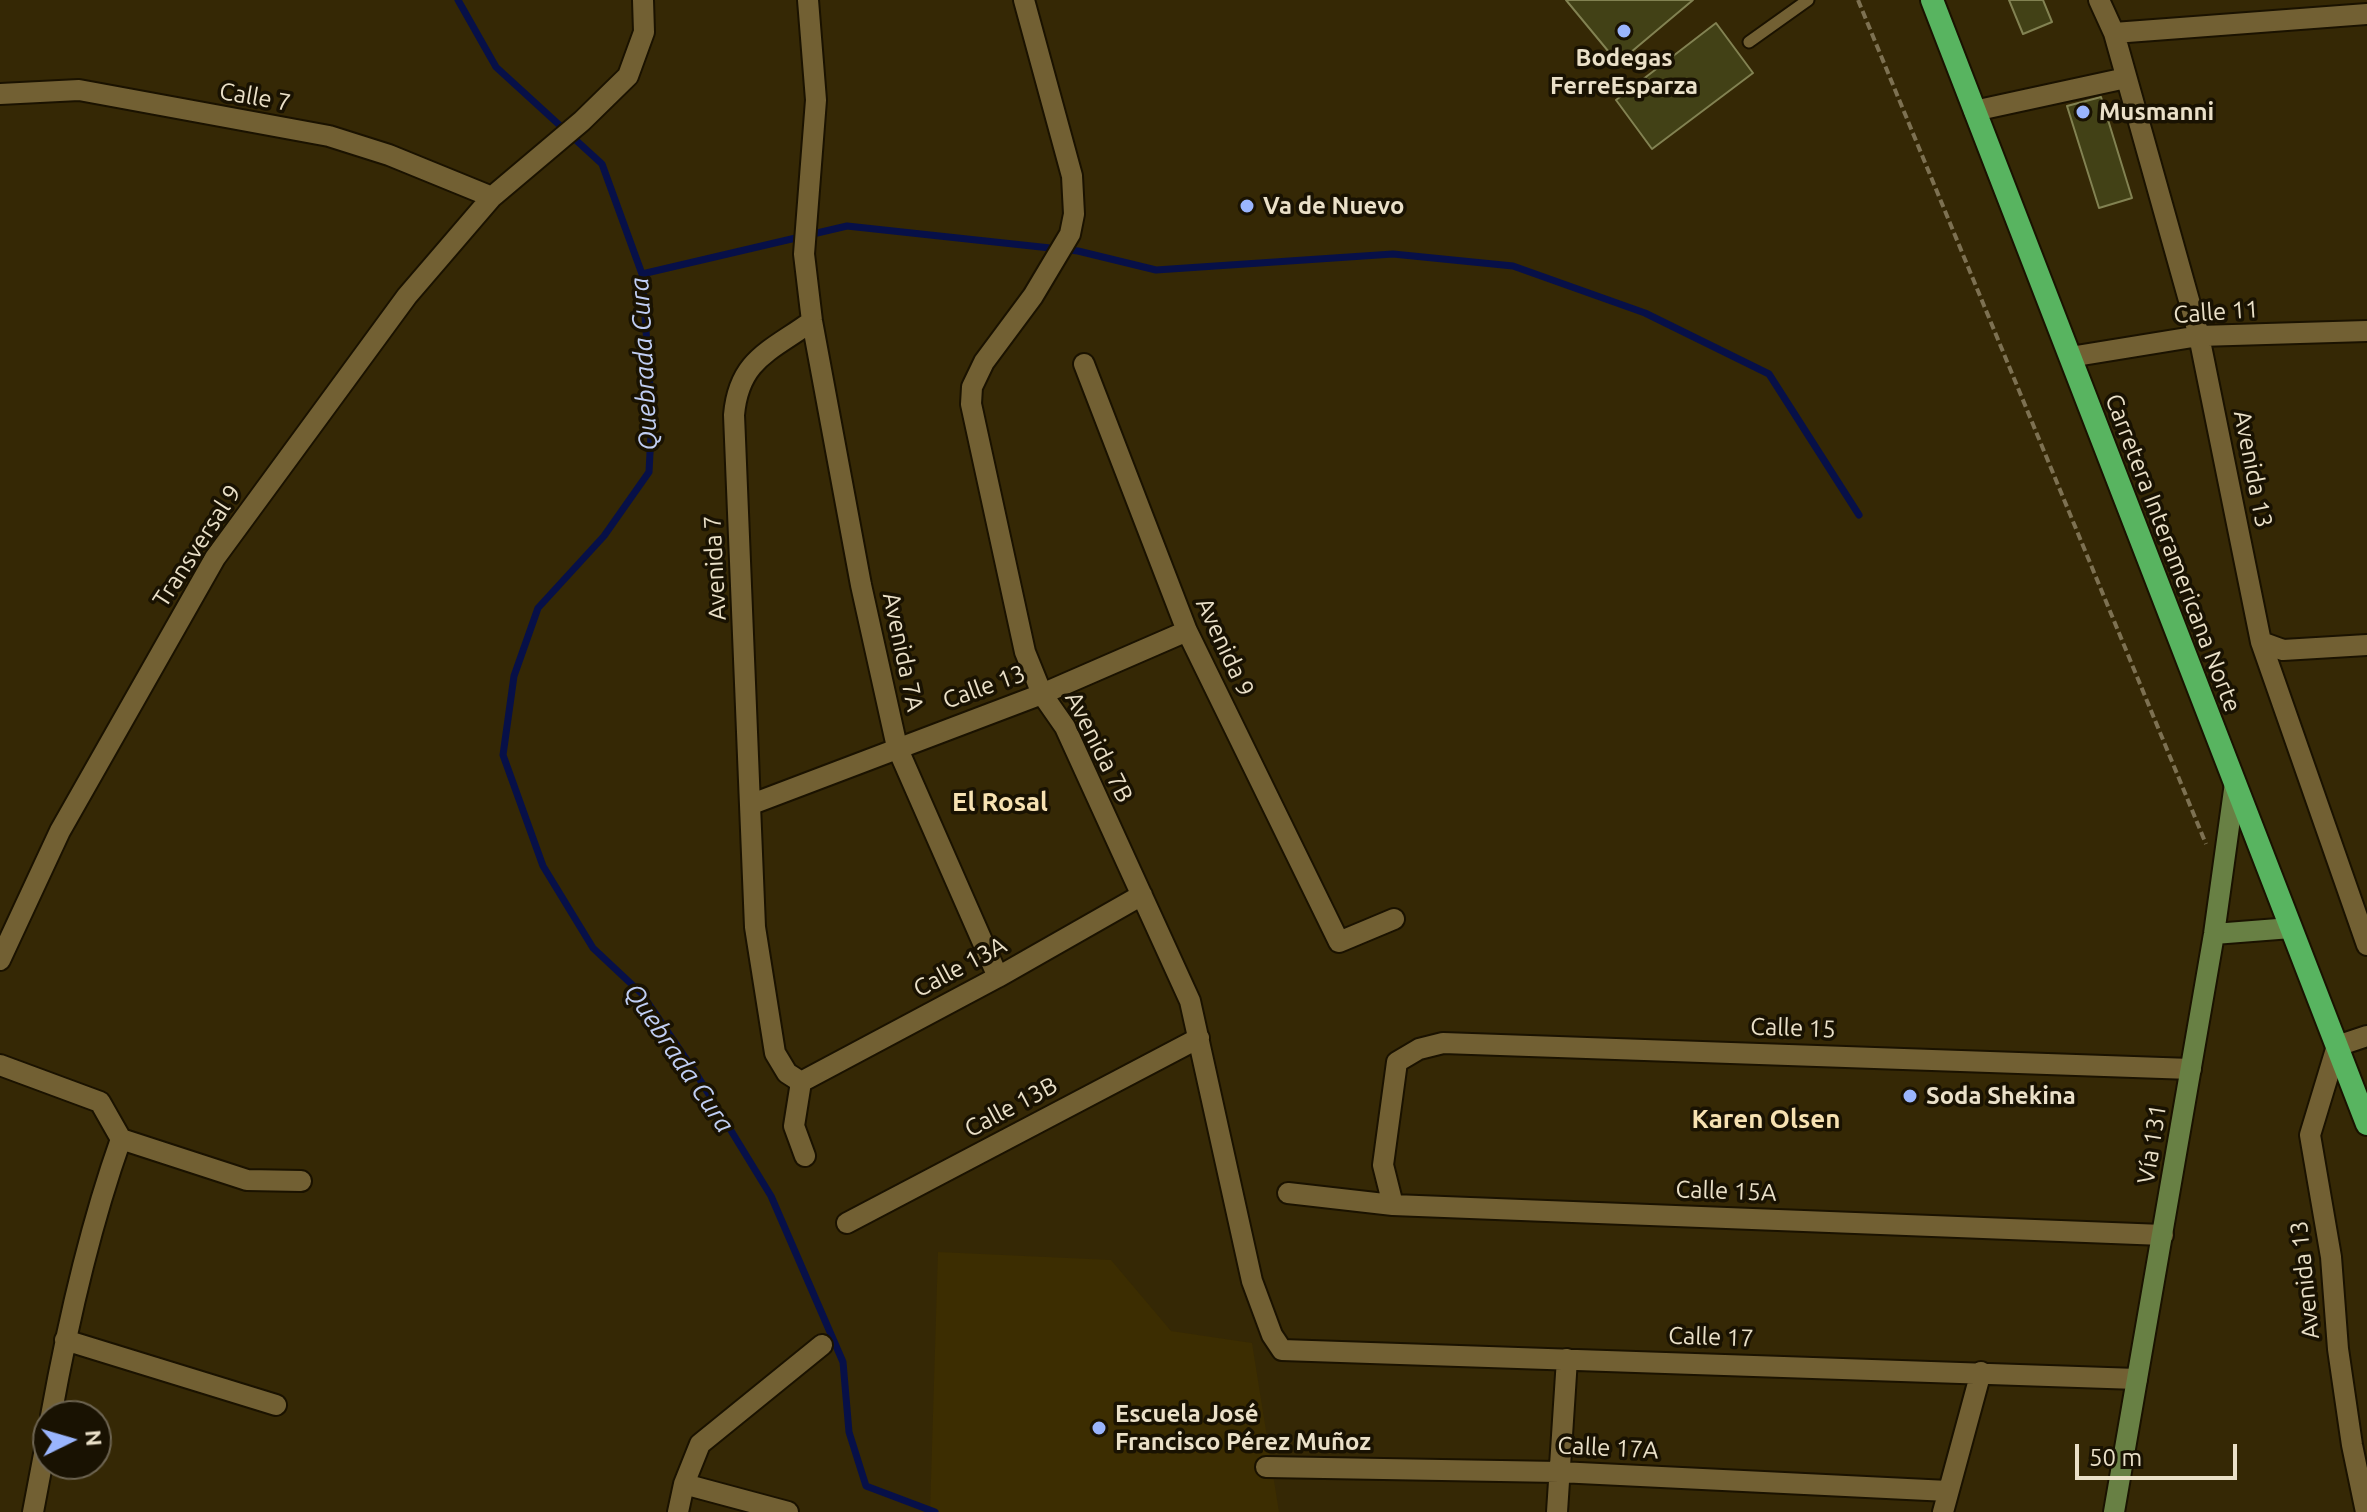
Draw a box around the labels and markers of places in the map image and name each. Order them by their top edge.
marker: Bodegas FerreEsparza [1615,22,1633,40]
place label: Bodegas FerreEsparza [1550,44,1698,100]
place label: Musmanni [2099,98,2214,126]
marker: Musmanni [2074,103,2092,121]
place label: Va de Nuevo [1263,192,1404,220]
marker: Va de Nuevo [1238,197,1256,215]
place label: Soda Shekina [1926,1082,2076,1110]
marker: Soda Shekina [1901,1087,1919,1105]
place label: Escuela José Francisco Pérez Muñoz [1115,1400,1371,1456]
marker: Escuela José Francisco Pérez Muñoz [1090,1419,1108,1437]

